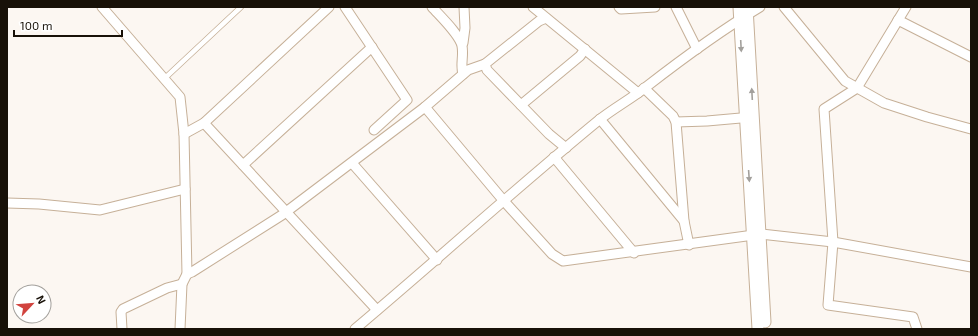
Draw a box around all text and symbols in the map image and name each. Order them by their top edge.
scale bar [14,12,122,38]
text: 100 m [20,18,52,32]
one-way arrow [737,40,744,52]
one-way arrow [749,88,756,100]
one-way arrow [745,170,752,182]
north arrow [12,284,52,324]
text: N [34,293,49,306]

